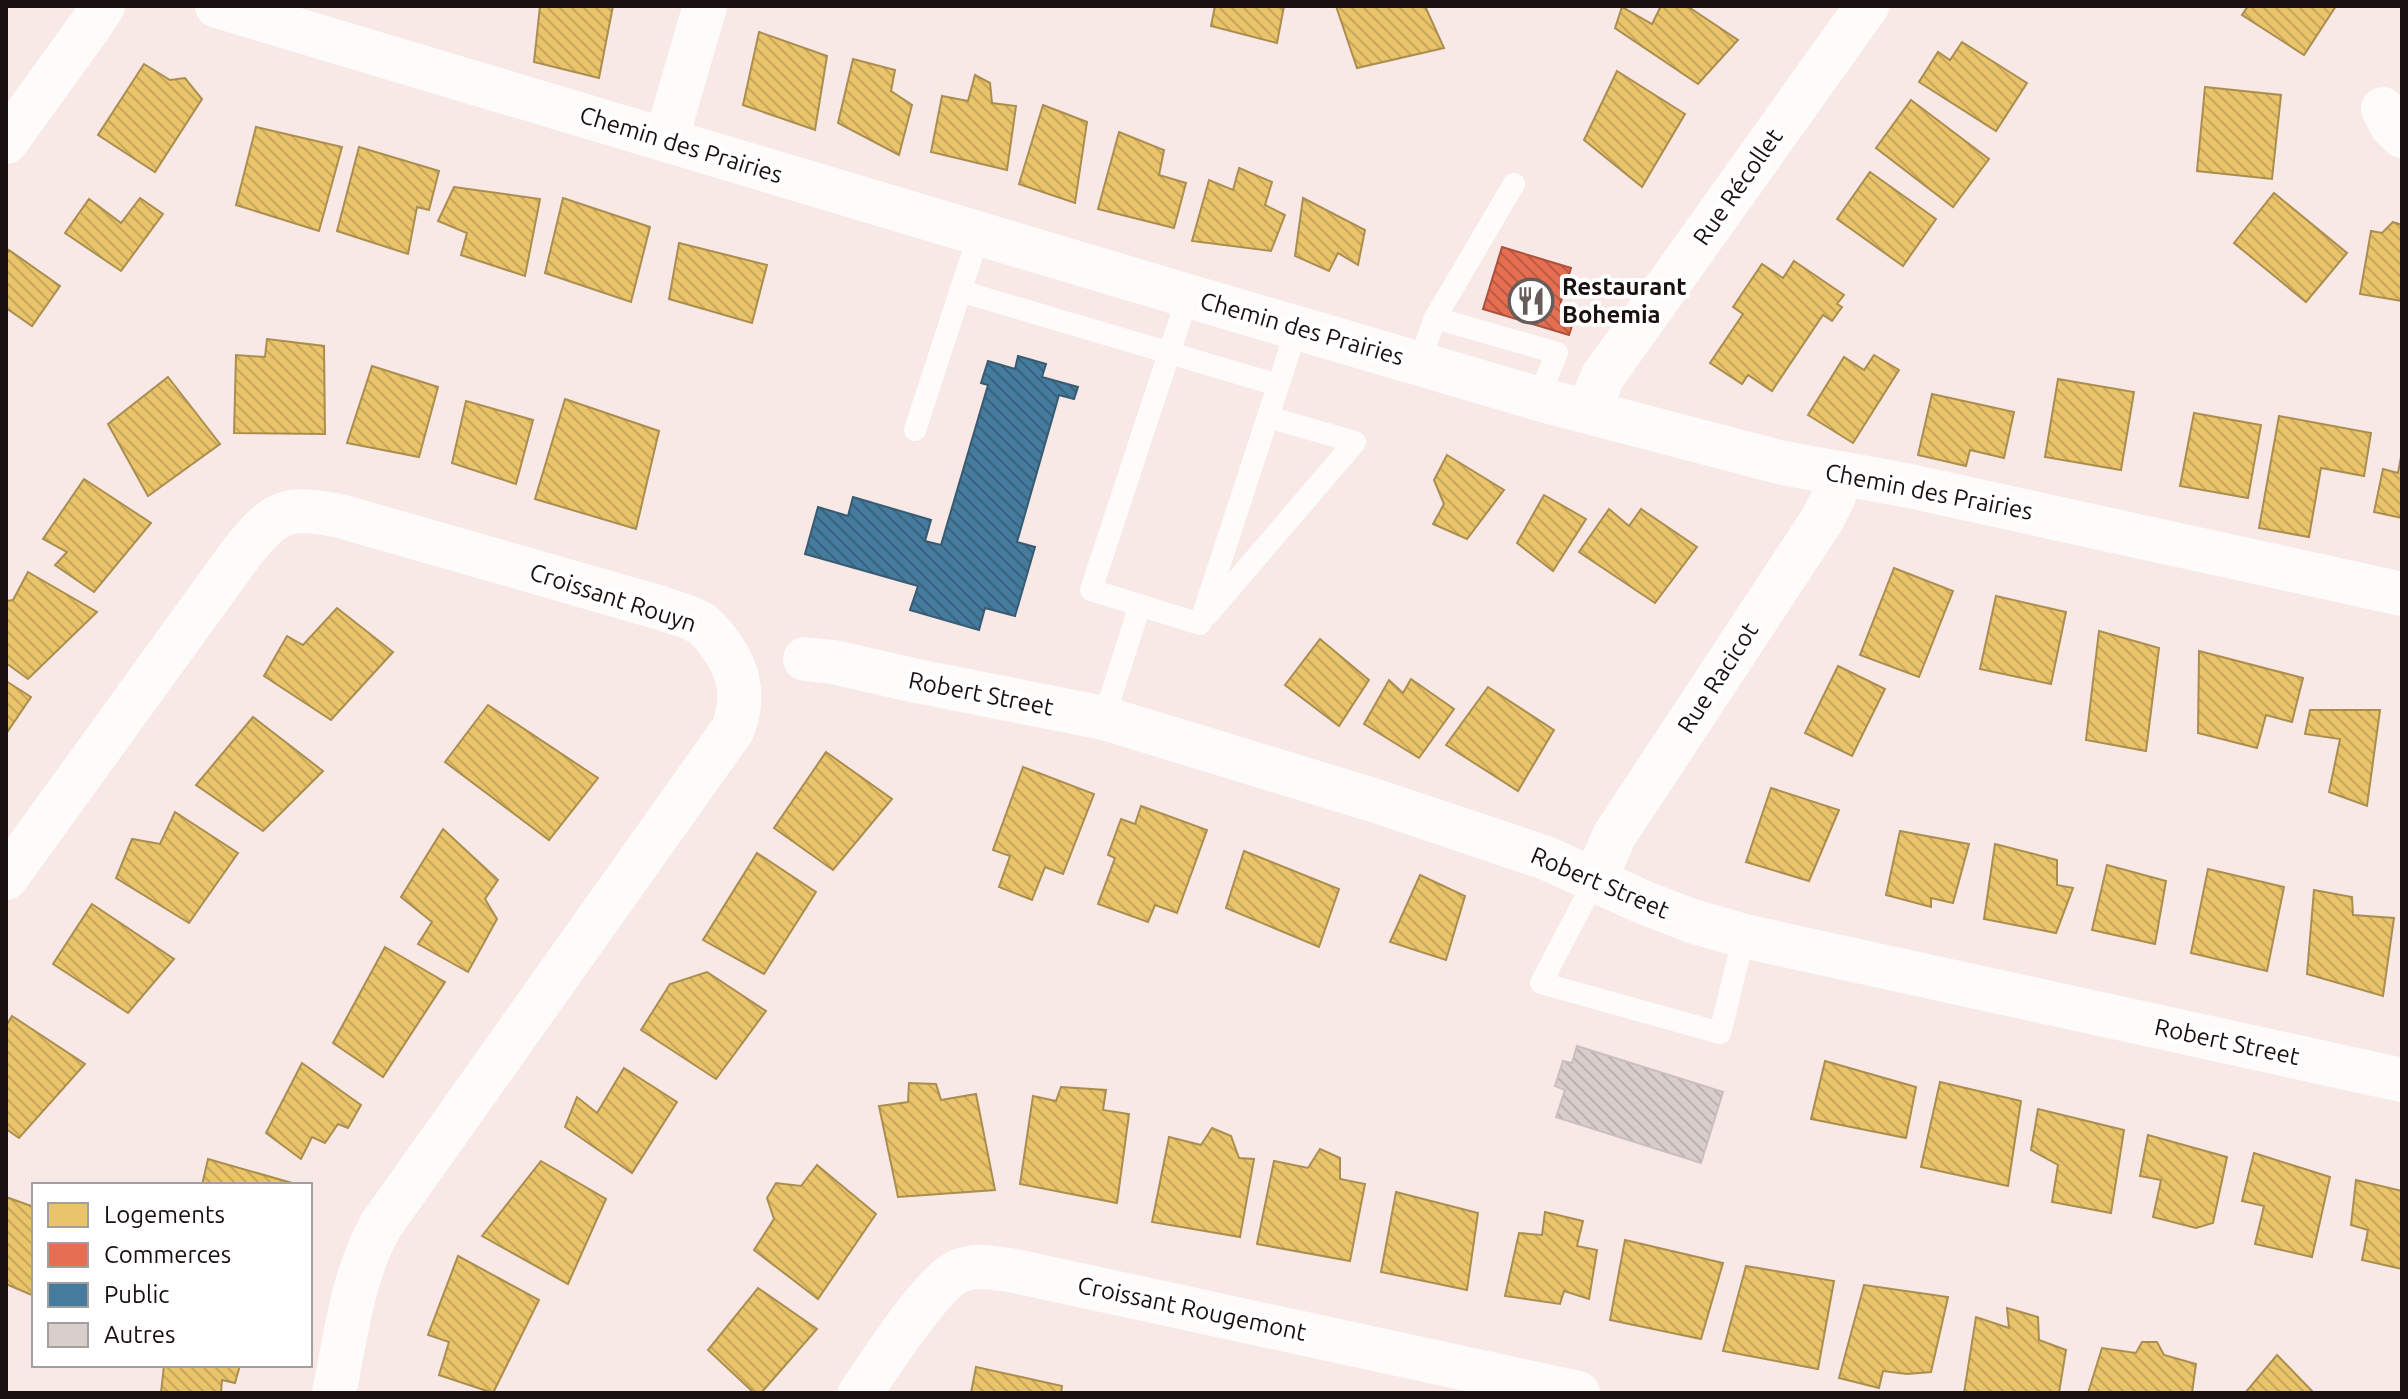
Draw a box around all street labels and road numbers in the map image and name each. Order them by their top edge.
street label: Chemin des Prairies [576,101,786,188]
street label: Rue Récollet [1688,123,1788,250]
street label: Chemin des Prairies [1197,286,1407,371]
street label: Chemin des Prairies [1823,458,2035,525]
street label: Croissant Rouyn [527,558,700,637]
street label: Rue Racicot [1672,617,1764,738]
street label: Robert Street [906,666,1057,721]
street label: Robert Street [1527,841,1674,924]
street label: Robert Street [2152,1013,2302,1070]
street label: Croissant Rougemont [1075,1271,1309,1346]

